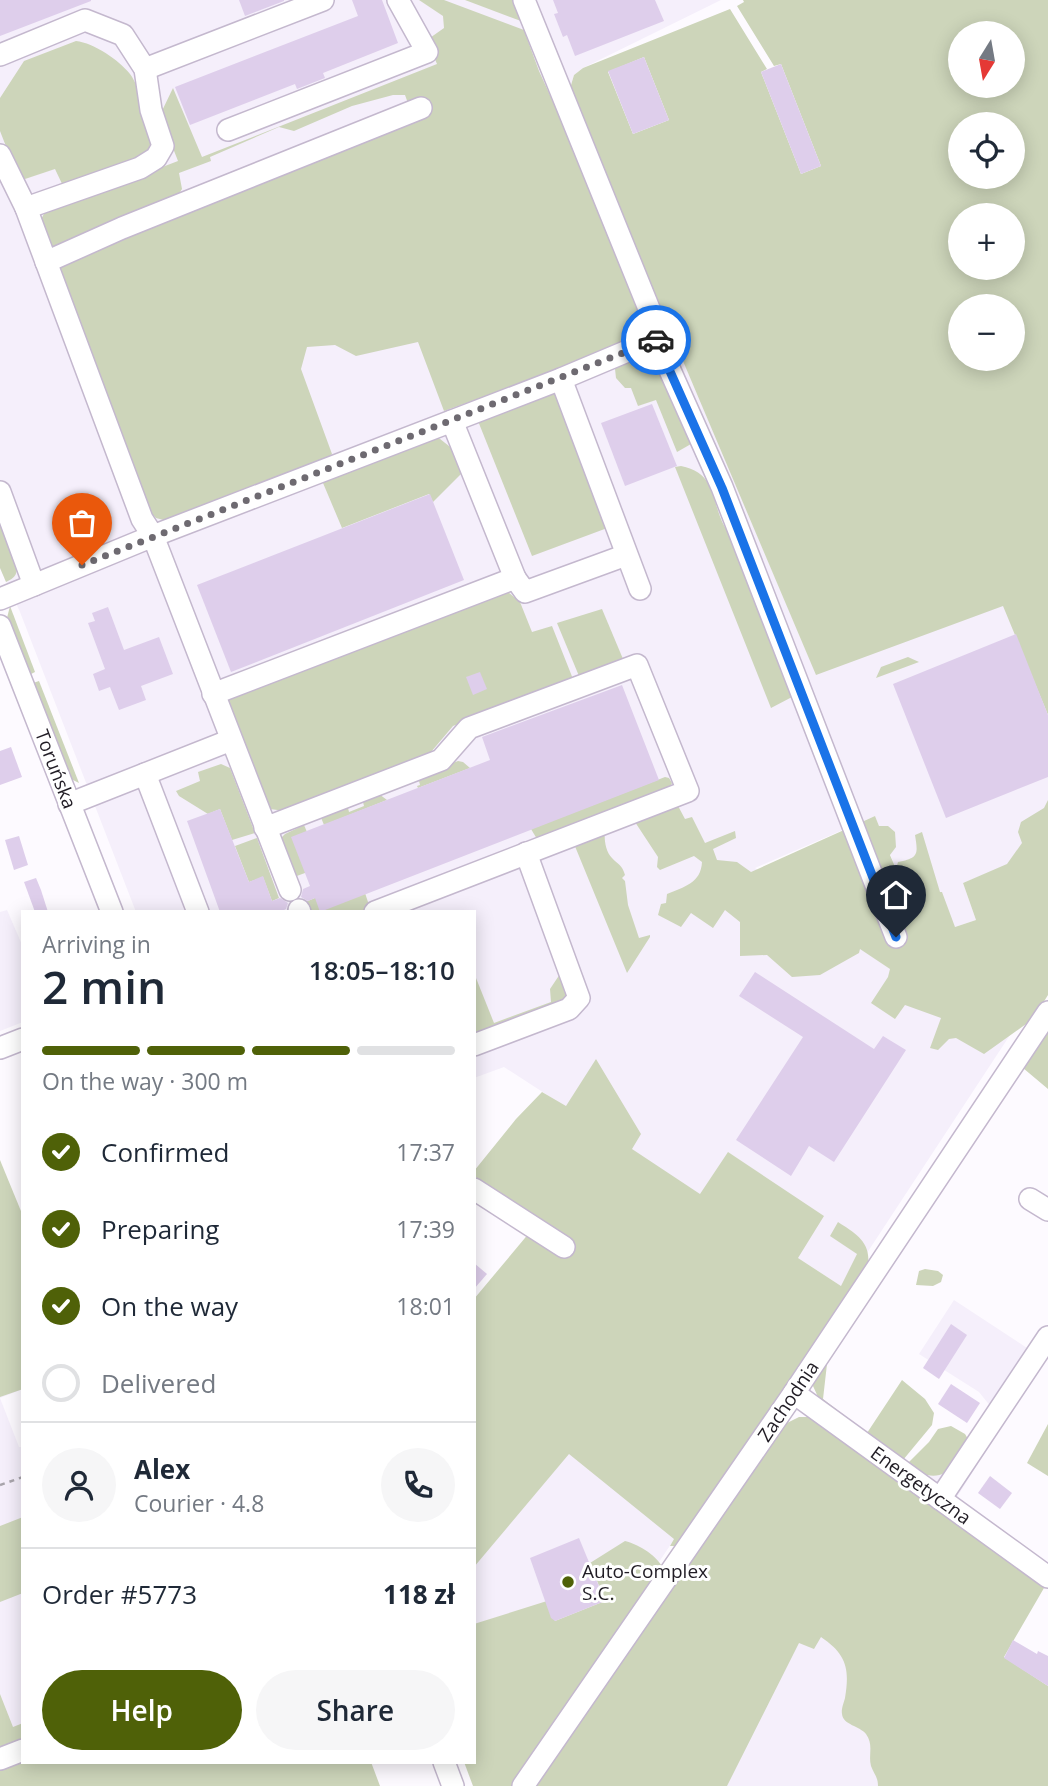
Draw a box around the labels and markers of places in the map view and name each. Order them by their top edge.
pin [52,493,112,565]
pin [866,865,926,937]
place label: Auto-Complex S.C. [582,1558,708,1606]
marker: Auto-Complex S.C. [560,1574,576,1590]

